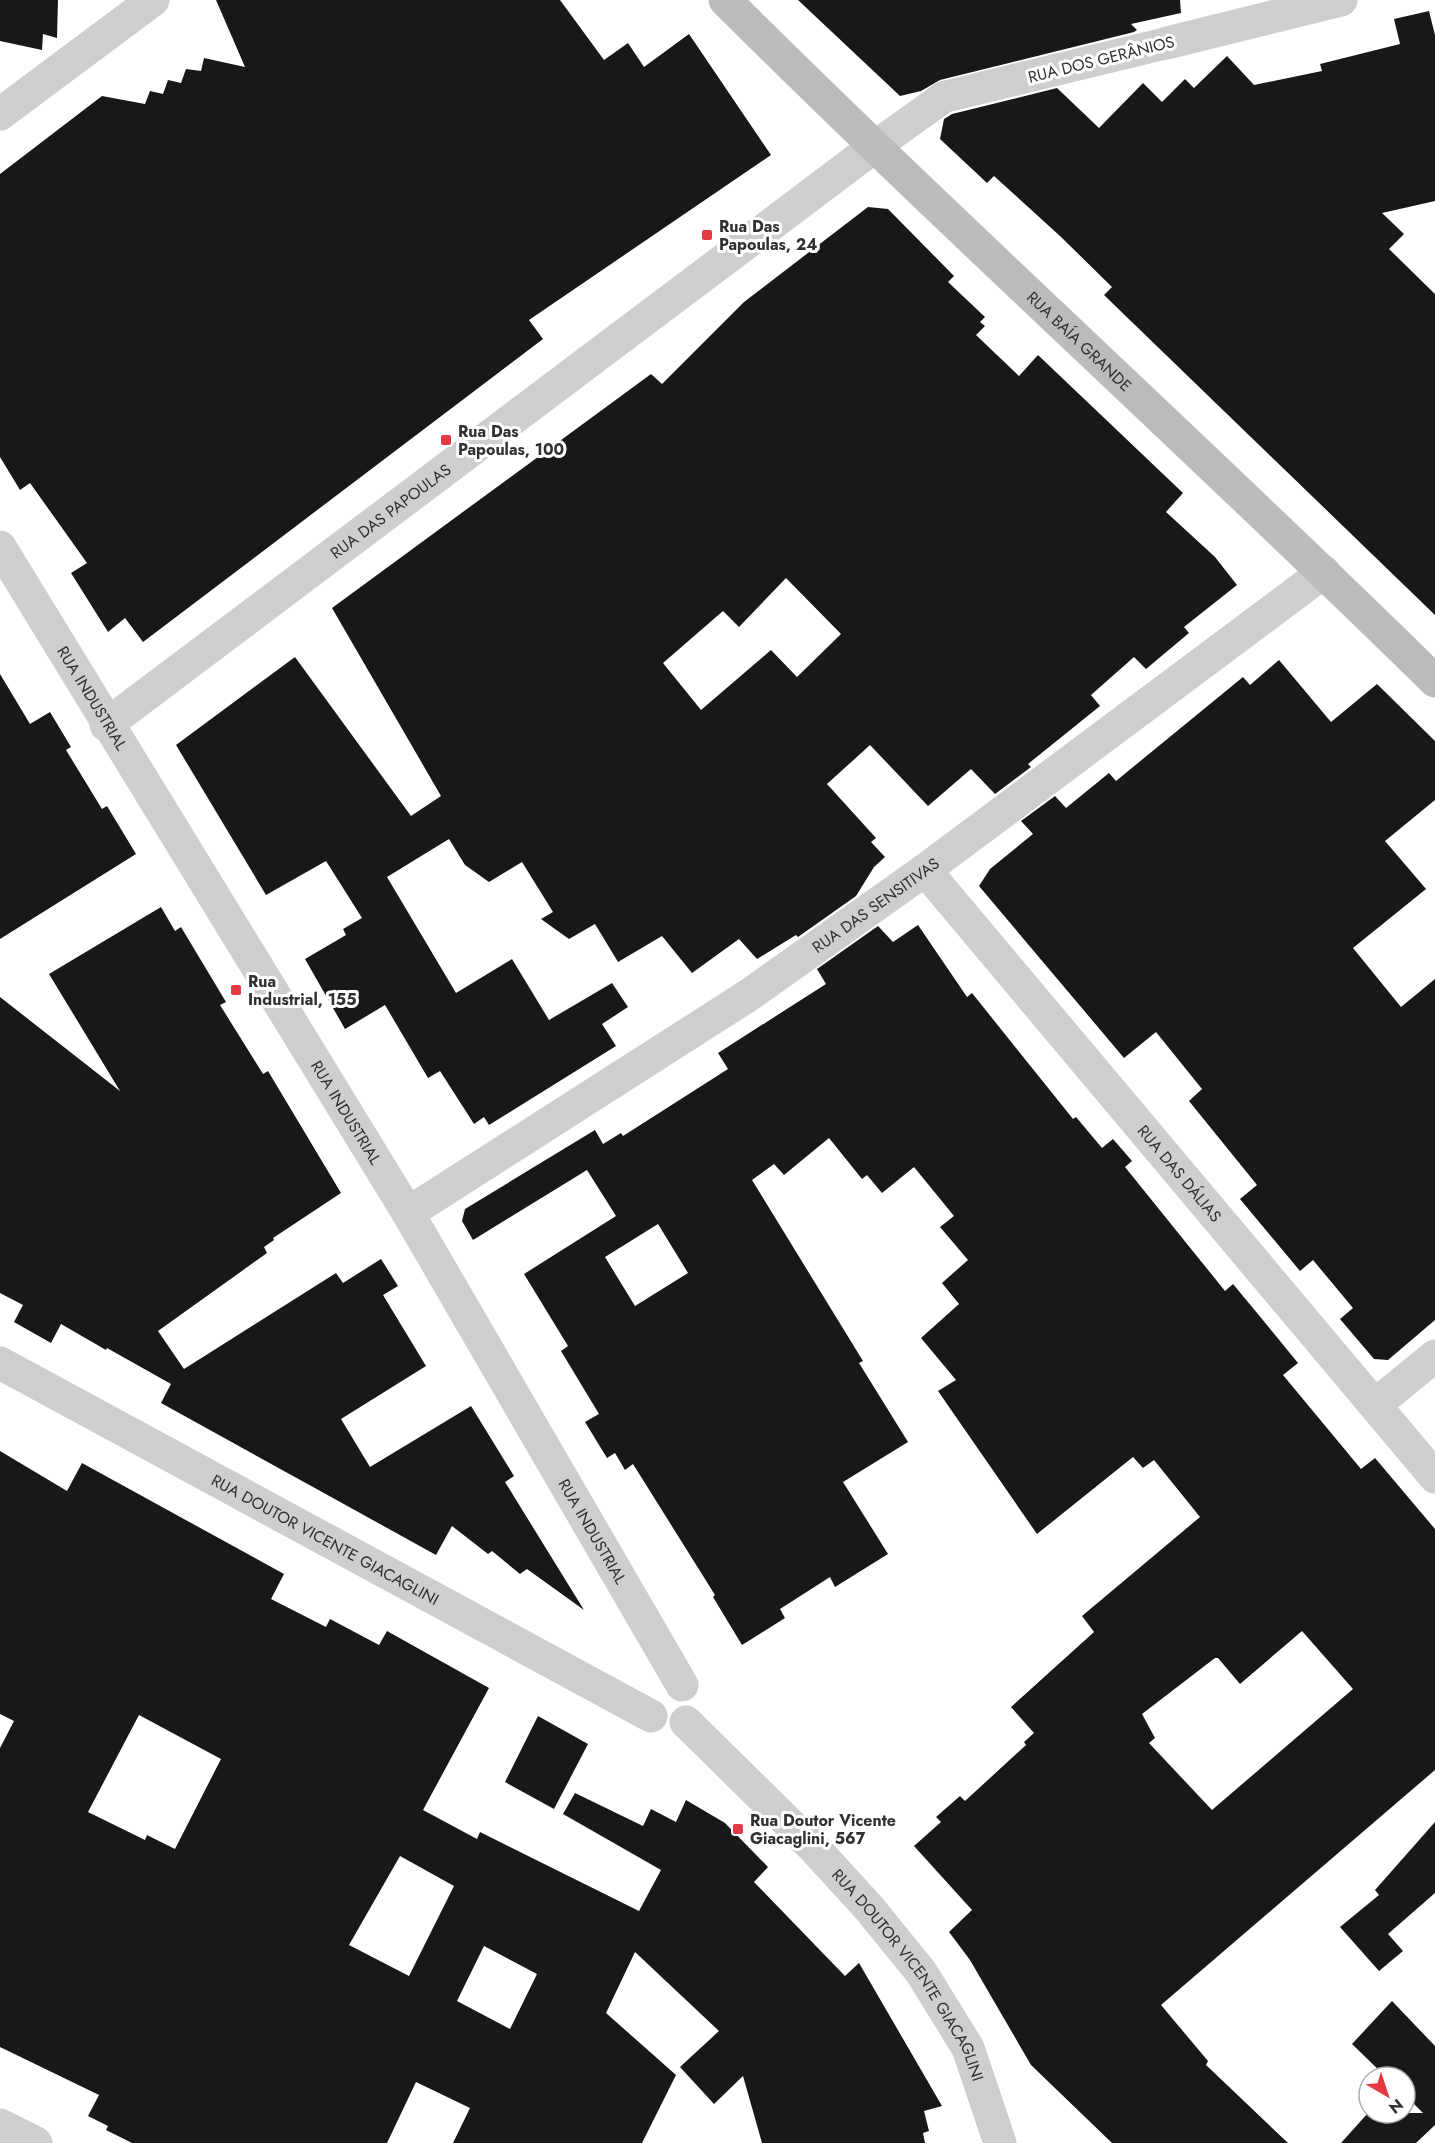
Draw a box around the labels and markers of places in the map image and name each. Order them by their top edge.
place label: Rua Das Papoulas, 24 [719,215,818,256]
marker: Rua Das Papoulas, 24 [700,228,714,242]
place label: Rua Das Papoulas, 100 [458,420,564,461]
marker: Rua Das Papoulas, 100 [439,433,453,447]
place label: Rua Industrial, 155 [248,970,356,1011]
marker: Rua Industrial, 155 [229,983,243,997]
place label: Rua Doutor Vicente Giacaglini, 567 [750,1809,896,1850]
marker: Rua Doutor Vicente Giacaglini, 567 [731,1822,745,1836]

